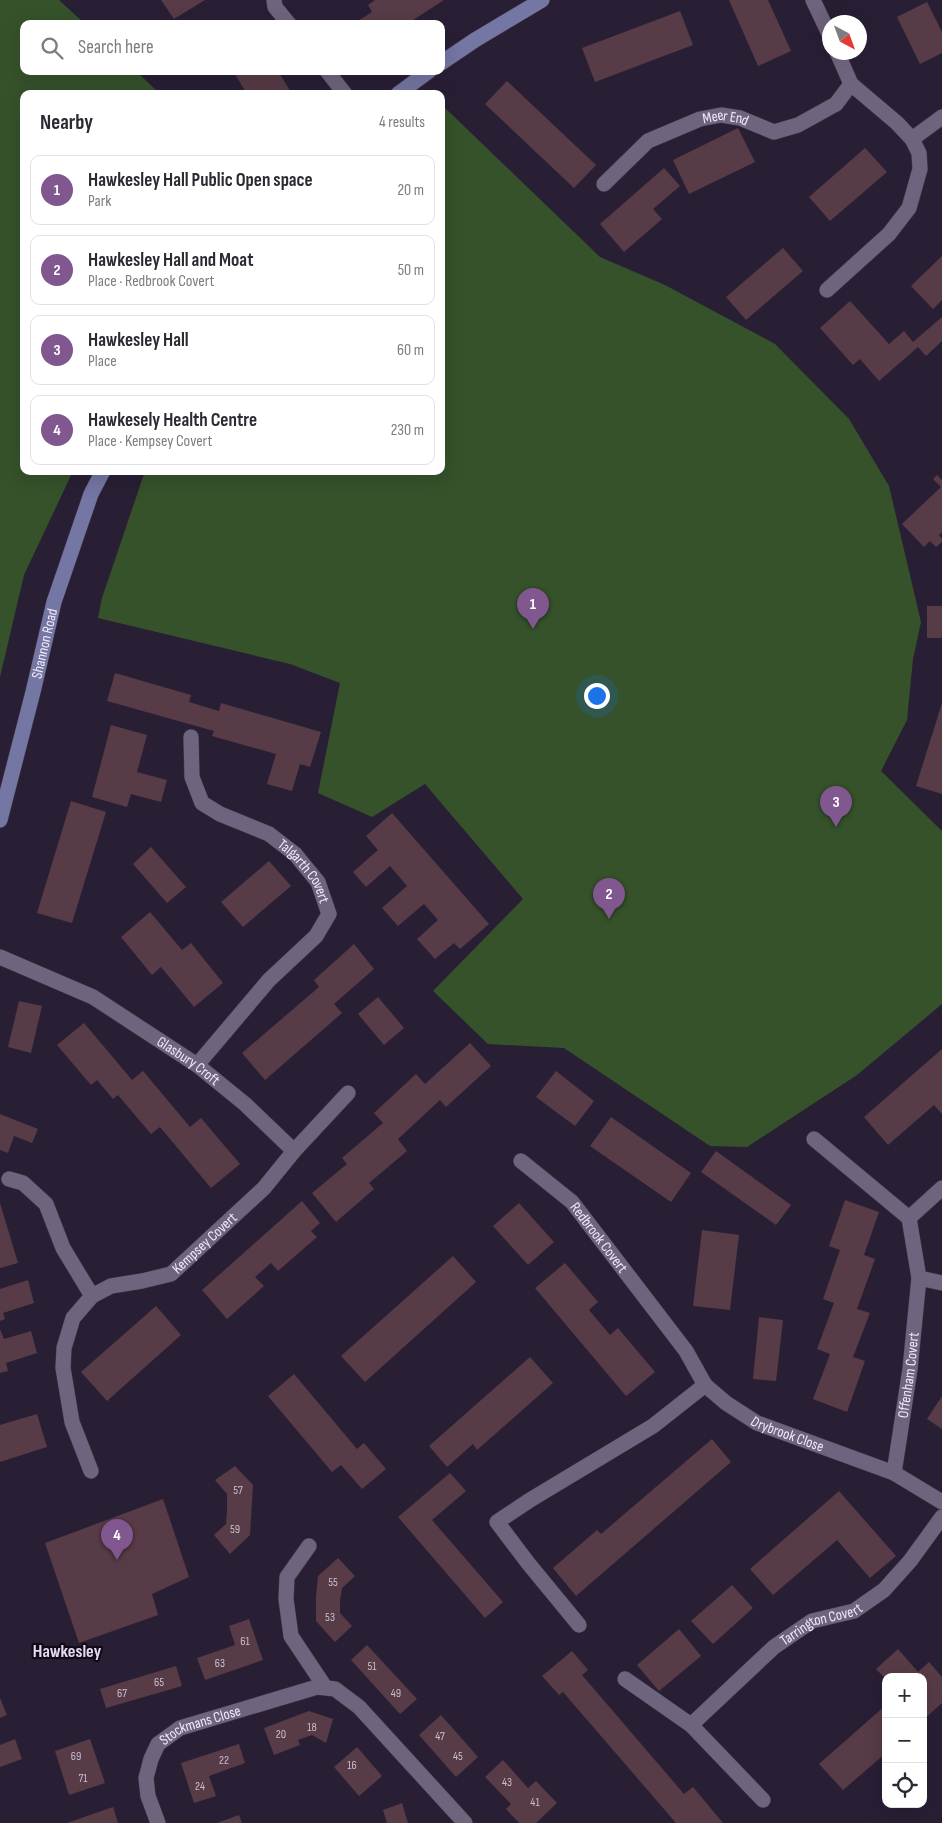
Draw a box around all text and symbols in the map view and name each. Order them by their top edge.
north arrow [822,15,867,60]
search box [20,20,445,75]
icon: search [38,34,66,62]
text: Search here [78,36,154,59]
street label: Meer End [701,105,752,130]
text: Nearby [40,110,93,135]
text: 4 results [379,113,425,132]
text: Hawkesley Hall Public Open space [88,169,313,192]
text: 1 [54,181,60,200]
text: 20 m [397,181,424,200]
text: Park [88,192,111,211]
text: Hawkesley Hall and Moat [88,249,253,272]
text: 2 [53,261,61,280]
text: 50 m [398,261,424,280]
text: Place · Redbrook Covert [88,272,214,291]
text: Hawkesley Hall [88,329,189,352]
text: 3 [53,341,61,360]
text: 60 m [397,341,424,360]
text: Place [88,352,117,371]
text: Hawkesely Health Centre [88,409,257,432]
text: 4 [53,421,61,440]
text: 230 m [391,421,424,440]
text: Place · Kempsey Covert [88,432,212,451]
pin: 1 [517,588,549,629]
street label: Shannon Road [27,606,62,680]
your location [584,683,610,709]
pin: 3 [820,786,852,827]
street label: Talgarth Covert [274,835,334,906]
pin: 2 [593,878,625,919]
street label: Glasbury Croft [153,1032,224,1090]
street label: Redbrook Covert [566,1198,632,1277]
street label: Kempsey Covert [168,1208,241,1278]
street label: Offenham Covert [893,1331,923,1419]
street label: Drybrook Close [747,1412,827,1456]
house number: 57 [233,1483,243,1498]
pin: 4 [101,1519,133,1560]
house number: 59 [230,1522,240,1537]
house number: 55 [328,1575,338,1590]
street label: Tarrington Covert [776,1598,866,1650]
house number: 53 [325,1610,335,1625]
house number: 61 [240,1634,251,1649]
district label: Hawkesley [33,1641,102,1662]
house number: 63 [215,1656,225,1671]
house number: 51 [367,1659,377,1674]
map controls [882,1673,927,1808]
button: + [882,1673,927,1718]
house number: 65 [154,1675,164,1690]
house number: 67 [117,1686,127,1701]
house number: 49 [391,1686,401,1701]
street label: Stockmans Close [155,1701,243,1749]
button: − [882,1718,927,1763]
house number: 18 [307,1720,317,1735]
house number: 20 [276,1727,286,1742]
house number: 47 [435,1729,445,1744]
house number: 69 [71,1749,81,1764]
house number: 45 [453,1749,463,1764]
house number: 22 [219,1753,229,1768]
house number: 16 [347,1758,357,1773]
button: locate [882,1763,927,1808]
house number: 71 [78,1771,88,1786]
house number: 43 [502,1775,512,1790]
house number: 24 [195,1779,205,1794]
house number: 41 [530,1795,540,1810]

